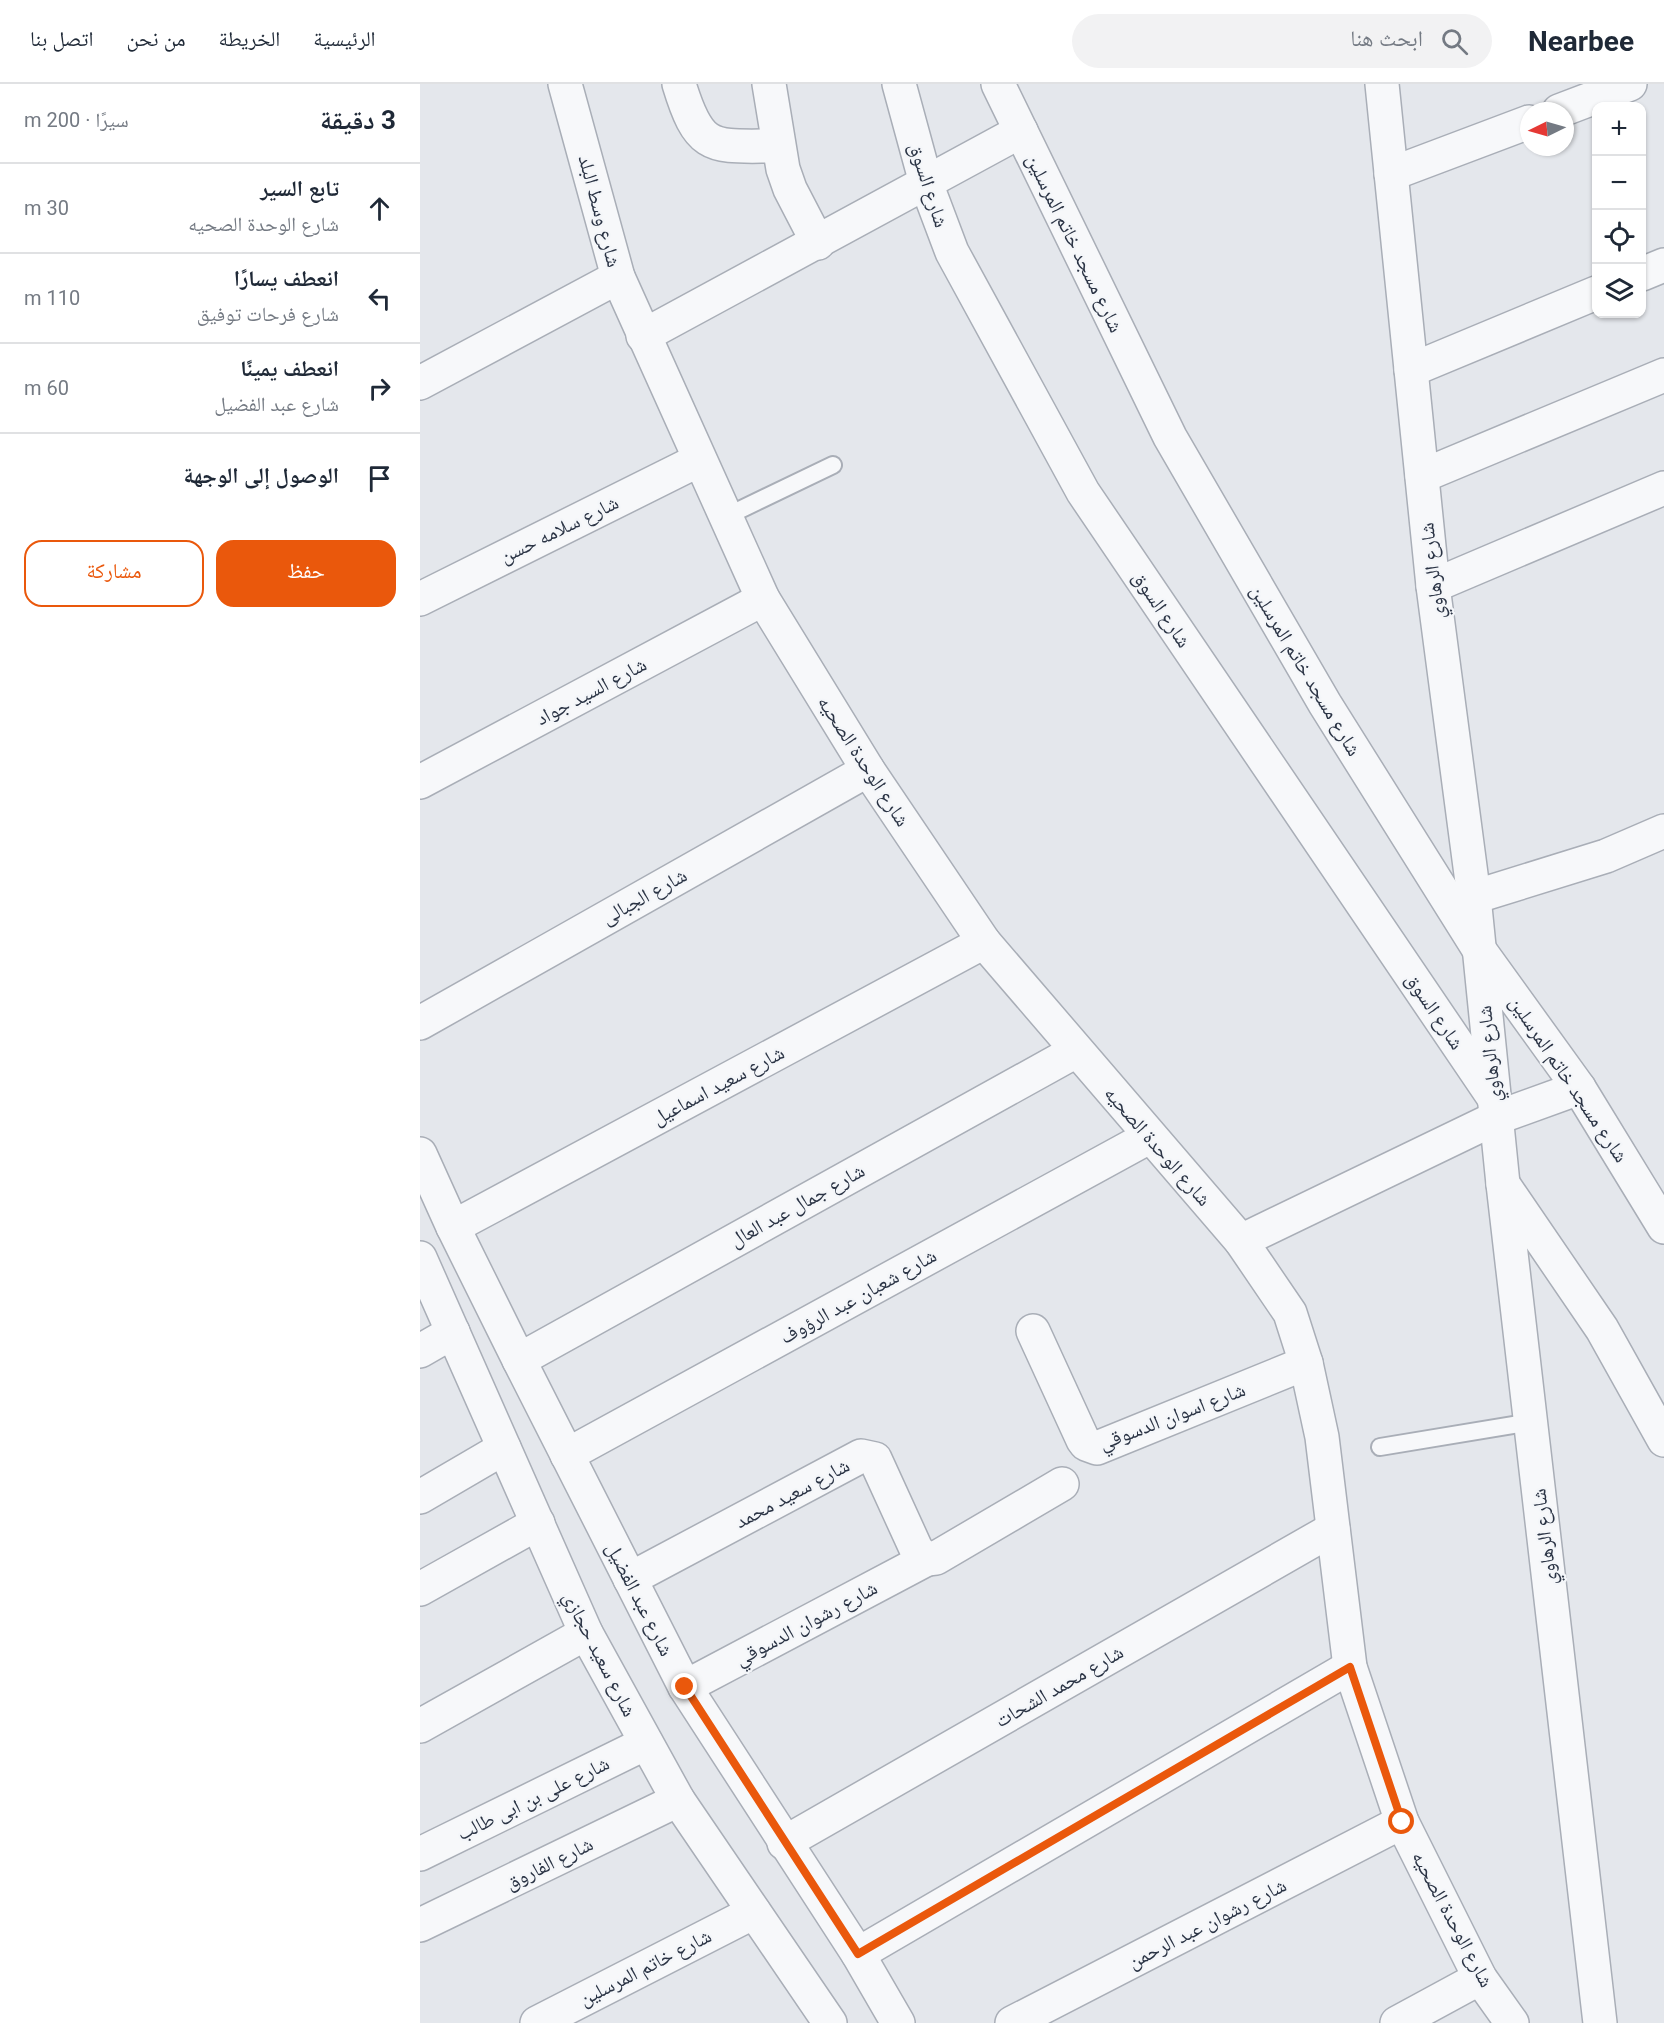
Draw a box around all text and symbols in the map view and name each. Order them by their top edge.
search box [1072,14,1492,68]
icon: search [1438,25,1471,58]
text: Nearbee [1528,25,1634,58]
text: ابحث هنا [1350,26,1423,51]
text: اتصل بنا [30,27,93,51]
text: من نحن [126,27,186,51]
text: الخريطة [219,27,280,51]
text: الرئيسية [313,27,376,51]
north arrow [1520,102,1574,156]
map controls [1592,102,1646,318]
button: + [1592,102,1646,156]
text: 3 دقيقة [320,105,396,135]
text: سيرًا · 200 m [24,108,129,132]
street label: شارع السوق [903,140,954,231]
street label: شارع مسجد خاتم المرسلين [1020,150,1129,337]
street label: شارع وسط البلد [573,152,626,270]
button: − [1592,156,1646,210]
text: تابع السير [260,176,339,201]
icon: ahead [363,192,396,225]
text: 30 m [24,196,69,220]
button: locate [1592,210,1646,264]
text: شارع الوحدة الصحيه [188,212,339,236]
button: layers [1592,264,1646,318]
text: انعطف يسارًا [234,266,339,291]
icon: left [363,282,396,315]
text: 110 m [24,286,80,310]
text: شارع فرحات توفيق [197,302,339,326]
text: انعطف يمينًا [240,356,339,381]
icon: right [363,372,396,405]
text: 60 m [24,376,69,400]
text: شارع عبد الفضيل [214,392,339,416]
icon: arrive [363,462,396,495]
text: الوصول إلى الوجهة [183,463,339,488]
street label: شارع سلامه حسن [496,490,623,569]
street label: شارع الرهاوي [1414,521,1454,621]
button: مشاركة [24,540,204,607]
button: حفظ [216,540,396,607]
street label: شارع السوق [1127,566,1196,653]
street label: شارع مسجد خاتم المرسلين [1244,580,1367,761]
street label: شارع السيد جواد [531,652,651,731]
street label: شارع الوحدة الصحيه [812,691,915,831]
street label: شارع الجبالى [597,863,691,930]
street label: شارع السوق [1400,968,1469,1055]
street label: شارع مسجد خاتم المرسلين [1503,991,1634,1168]
street label: شارع الرهاوي [1472,1004,1510,1103]
street label: شارع سعيد اسماعيل [648,1040,789,1131]
street label: شارع الوحدة الصحيه [1099,1081,1217,1211]
street label: شارع جمال عبد العال [725,1158,869,1253]
street label: شارع شعبان عبد الرؤوف [776,1243,941,1350]
street label: شارع اسوان الدسوقي [1095,1377,1250,1459]
street label: شارع سعيد محمد [731,1453,854,1534]
street label: شارع الرهاوي [1526,1487,1566,1587]
street label: شارع عبد الفضيل [600,1538,679,1660]
street label: شارع رشوان الدسوقي [731,1575,883,1674]
street label: شارع سعيد حجازي [555,1587,642,1722]
street label: شارع محمد الشحات [991,1640,1128,1733]
route end [671,1673,697,1699]
street label: شارع على بن ابى طالب [453,1751,614,1846]
route start [1388,1808,1414,1834]
street label: شارع الفاروق [501,1831,597,1895]
street label: شارع الوحدة الصحيه [1406,1847,1499,1992]
street label: شارع رشوان عبد الرحمن [1124,1873,1291,1974]
street label: شارع خاتم المرسلين [575,1923,716,2012]

